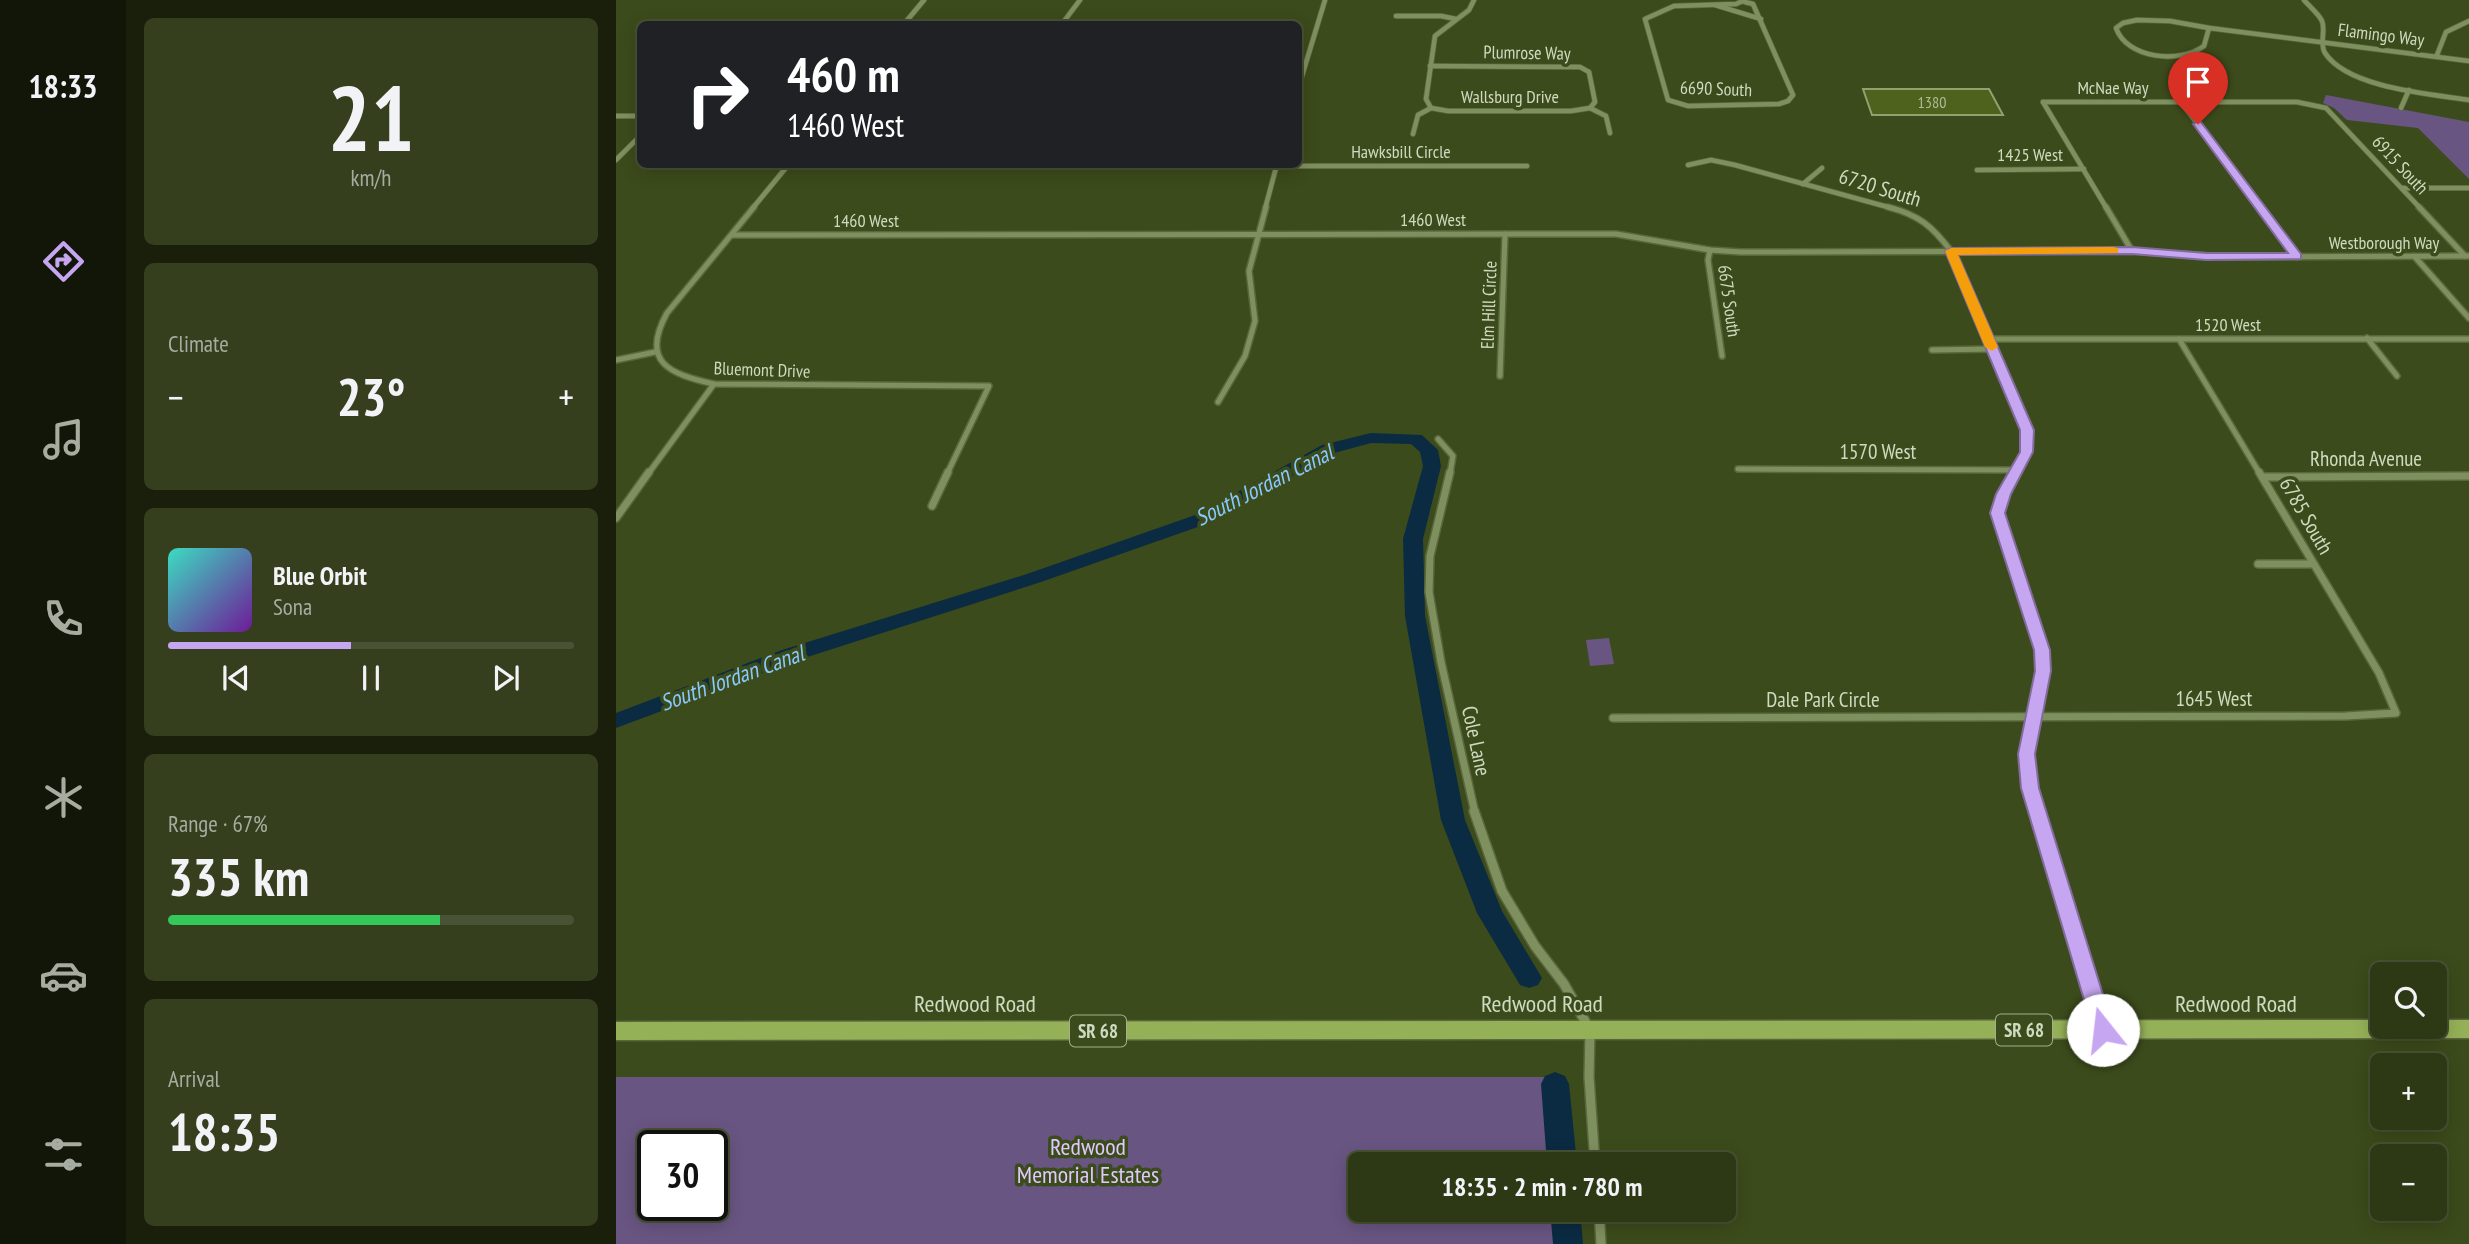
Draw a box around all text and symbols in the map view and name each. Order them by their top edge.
street label: Flamingo Way [2337,18,2426,51]
street label: Plumrose Way [1483,40,1571,65]
text: 460 m [787,42,900,106]
icon: right [672,49,763,140]
pin [2168,52,2228,124]
text: 21 [328,58,415,176]
icon: arrive [2179,63,2217,101]
text: 18:33 [28,65,98,107]
street label: 6690 South [1679,76,1753,101]
street label: McNae Way [2077,76,2149,99]
street label: Wallsburg Drive [1461,85,1559,108]
house number: 1380 [1918,92,1946,112]
text: 1460 West [787,104,904,146]
street label: 6915 South [2367,130,2433,199]
street label: Hawksbill Circle [1351,140,1451,163]
street label: 1425 West [1997,143,2063,166]
street label: 6720 South [1836,162,1924,213]
text: km/h [351,163,391,192]
street label: 1460 West [1400,208,1466,231]
street label: 1460 West [833,209,899,232]
street label: Westborough Way [2329,231,2440,254]
icon: directions [39,237,88,286]
street label: Elm Hill Circle [1475,260,1502,350]
street label: 6675 South [1713,263,1746,338]
street label: 1520 West [2195,313,2261,336]
text: Climate [168,329,229,358]
street label: Bluemont Drive [713,356,811,383]
text: 23° [337,363,405,430]
text: − [168,372,184,421]
text: + [558,372,574,421]
icon: music [39,415,88,464]
water label: South Jordan Canal [1190,436,1340,532]
street label: 1570 West [1840,438,1917,465]
street label: Rhonda Avenue [2310,445,2422,472]
street label: 6785 South [2274,472,2339,559]
text: Blue Orbit [273,559,367,592]
text: Sona [273,592,312,621]
icon: phone [39,594,88,643]
water label: South Jordan Canal [656,637,810,717]
icon: previous [217,659,255,697]
icon: pause [352,659,390,697]
icon: next [487,659,525,697]
street label: 1645 West [2176,685,2253,712]
street label: Dale Park Circle [1766,686,1880,713]
street label: Cole Lane [1456,703,1497,778]
icon: climate [39,773,88,822]
text: Range · 67% [168,809,268,838]
text: 335 km [168,843,309,910]
icon: car [39,951,88,1000]
map controls [2370,962,2447,1221]
button: search [2370,962,2447,1039]
street label: Redwood Road [914,988,1036,1019]
street label: Redwood Road [1481,988,1603,1019]
street label: Redwood Road [2175,988,2297,1019]
position arrow [2066,993,2140,1067]
road number: SR 68 [1996,1014,2052,1046]
road number: SR 68 [1070,1015,1126,1046]
button: + [2370,1053,2447,1130]
text: Arrival [168,1064,220,1093]
text: 18:35 [168,1098,280,1165]
icon: filters [39,1130,88,1179]
speed limit sign: 30 [637,1130,728,1221]
park label: Redwood Memorial Estates [1017,1131,1159,1190]
button: − [2370,1144,2447,1221]
text: 18:35 · 2 min · 780 m [1442,1170,1642,1203]

